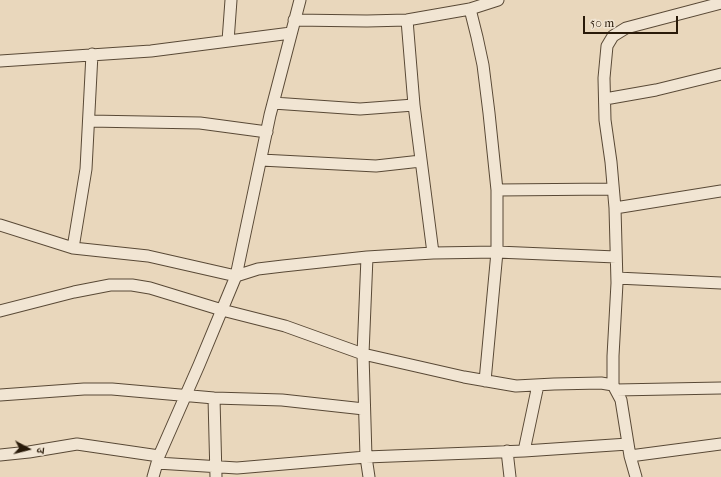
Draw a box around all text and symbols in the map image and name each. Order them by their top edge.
scale bar [585,8,680,34]
text: 50 m [590,16,614,30]
north arrow [8,429,48,469]
text: उ [34,447,47,454]

